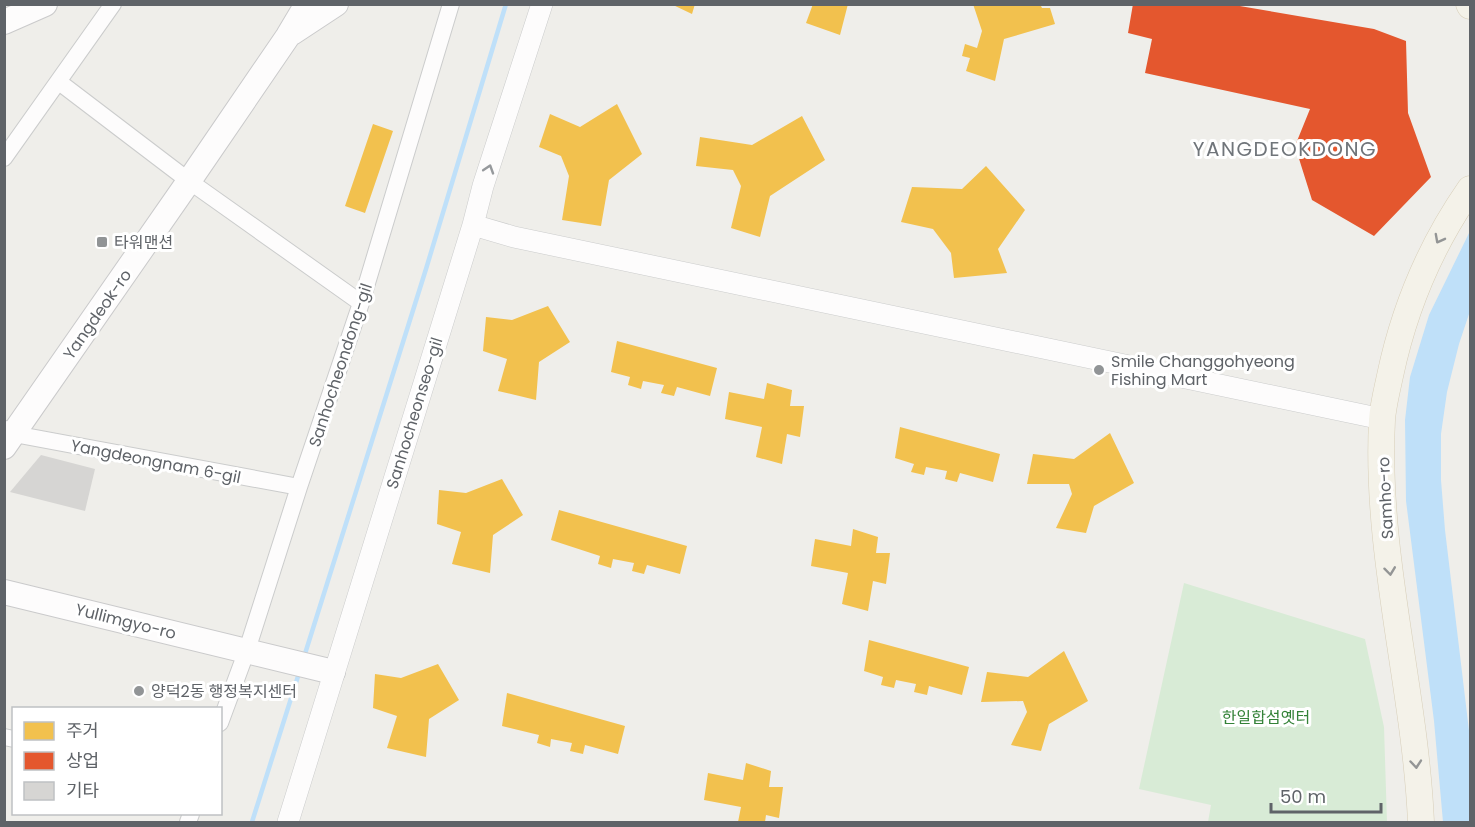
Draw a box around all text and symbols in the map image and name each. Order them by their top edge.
district label: YANGDEOKDONG [1193,135,1377,163]
one-way arrow [482,164,494,175]
place label: 타워맨션 [114,231,173,254]
one-way arrow [1435,232,1446,243]
marker: 타워맨션 [95,235,109,249]
street label: Yangdeok-ro [58,264,137,364]
street label: Sanhocheondong-gil [303,280,378,450]
street label: Sanhocheonseo-gil [380,335,448,492]
place label: Smile Changgohyeong Fishing Mart [1111,350,1295,391]
marker: Smile Changgohyeong Fishing Mart [1092,363,1106,377]
street label: Yangdeongnam 6-gil [69,434,243,489]
street label: Samho-ro [1372,456,1399,540]
one-way arrow [1383,566,1396,575]
street label: Yullimgyo-ro [73,598,179,645]
place label: 양덕2동 행정복지센터 [151,680,297,703]
marker: 양덕2동 행정복지센터 [132,684,146,698]
park label: 한일합섬옛터 [1222,706,1310,729]
legend [12,707,222,815]
text: 주거 [66,718,99,743]
text: 상업 [66,748,99,773]
one-way arrow [1409,759,1422,768]
scale bar [1271,776,1380,814]
text: 기타 [66,778,100,803]
text: 50 m [1280,784,1326,809]

